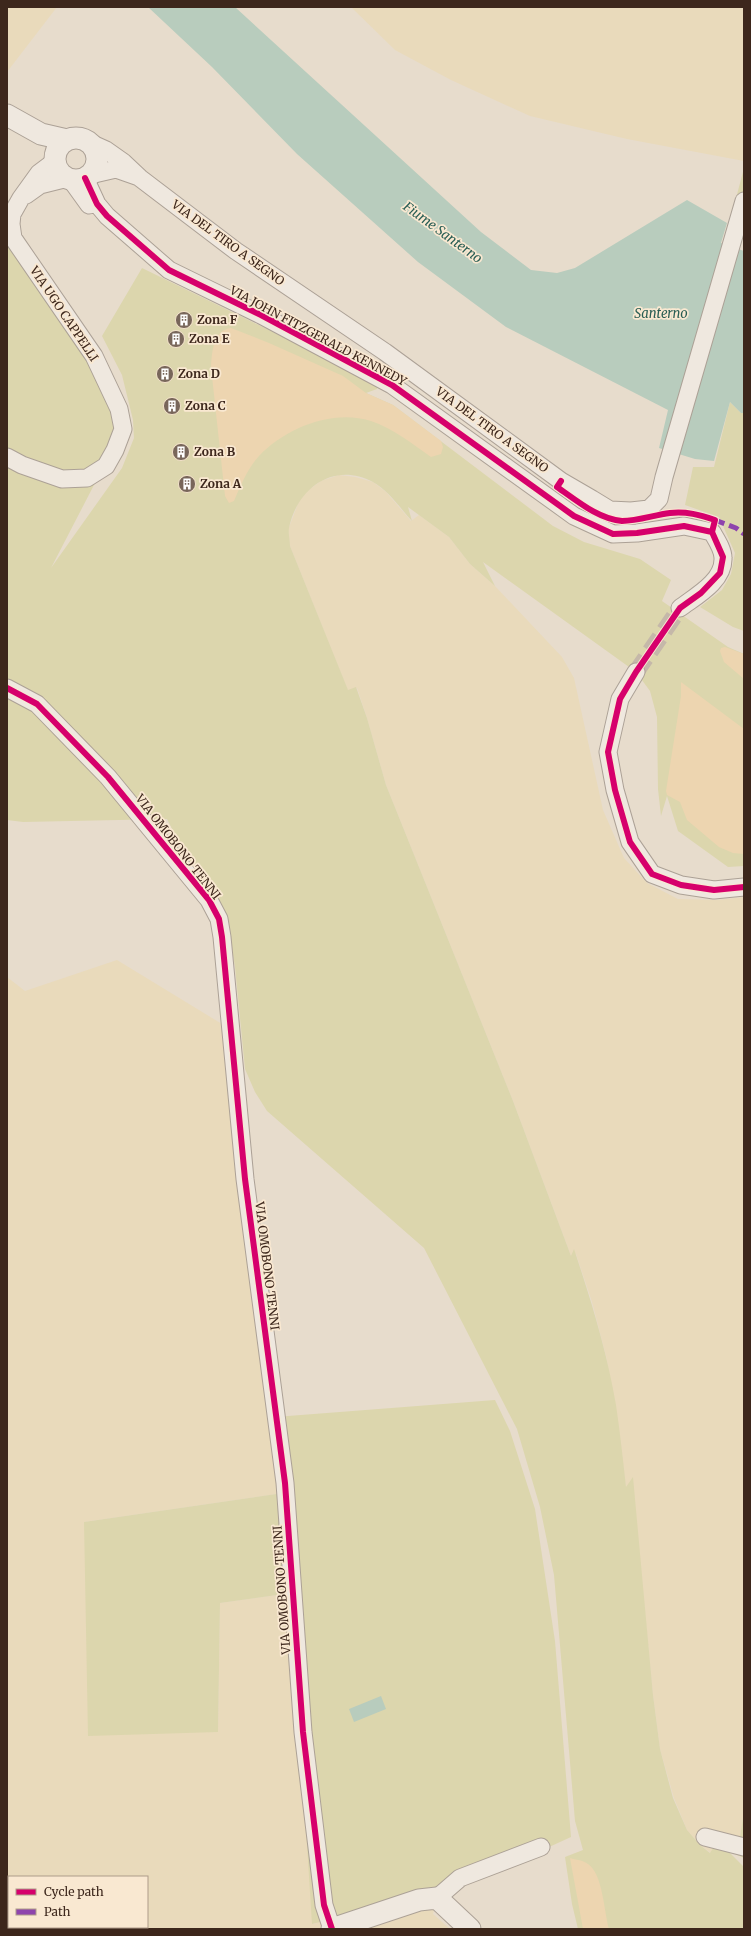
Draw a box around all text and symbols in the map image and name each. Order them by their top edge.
street label: VIA DEL TIRO A SEGNO [168,196,288,289]
water label: Fiume Santerno [399,197,486,267]
street label: VIA UGO CAPPELLI [26,262,102,364]
street label: VIA JOHN FITZGERALD KENNEDY [226,282,409,389]
water label: Santerno [634,305,688,322]
building icon: Zona F [174,310,194,330]
place label: Zona F [197,312,238,327]
building icon: Zona E [166,329,186,349]
place label: Zona E [189,331,230,346]
building icon: Zona D [155,364,175,384]
place label: Zona D [178,366,220,381]
street label: VIA DEL TIRO A SEGNO [432,383,552,476]
building icon: Zona C [162,396,182,416]
place label: Zona C [185,398,226,413]
building icon: Zona B [171,442,191,462]
place label: Zona B [194,444,236,459]
building icon: Zona A [177,474,197,494]
place label: Zona A [200,476,242,491]
street label: VIA OMOBONO TENNI [132,790,224,902]
street label: VIA OMOBONO TENNI [252,1200,283,1331]
street label: VIA OMOBONO TENNI [270,1525,294,1656]
legend [8,1876,148,1928]
text: Cycle path [44,1884,104,1899]
text: Path [44,1904,70,1919]

